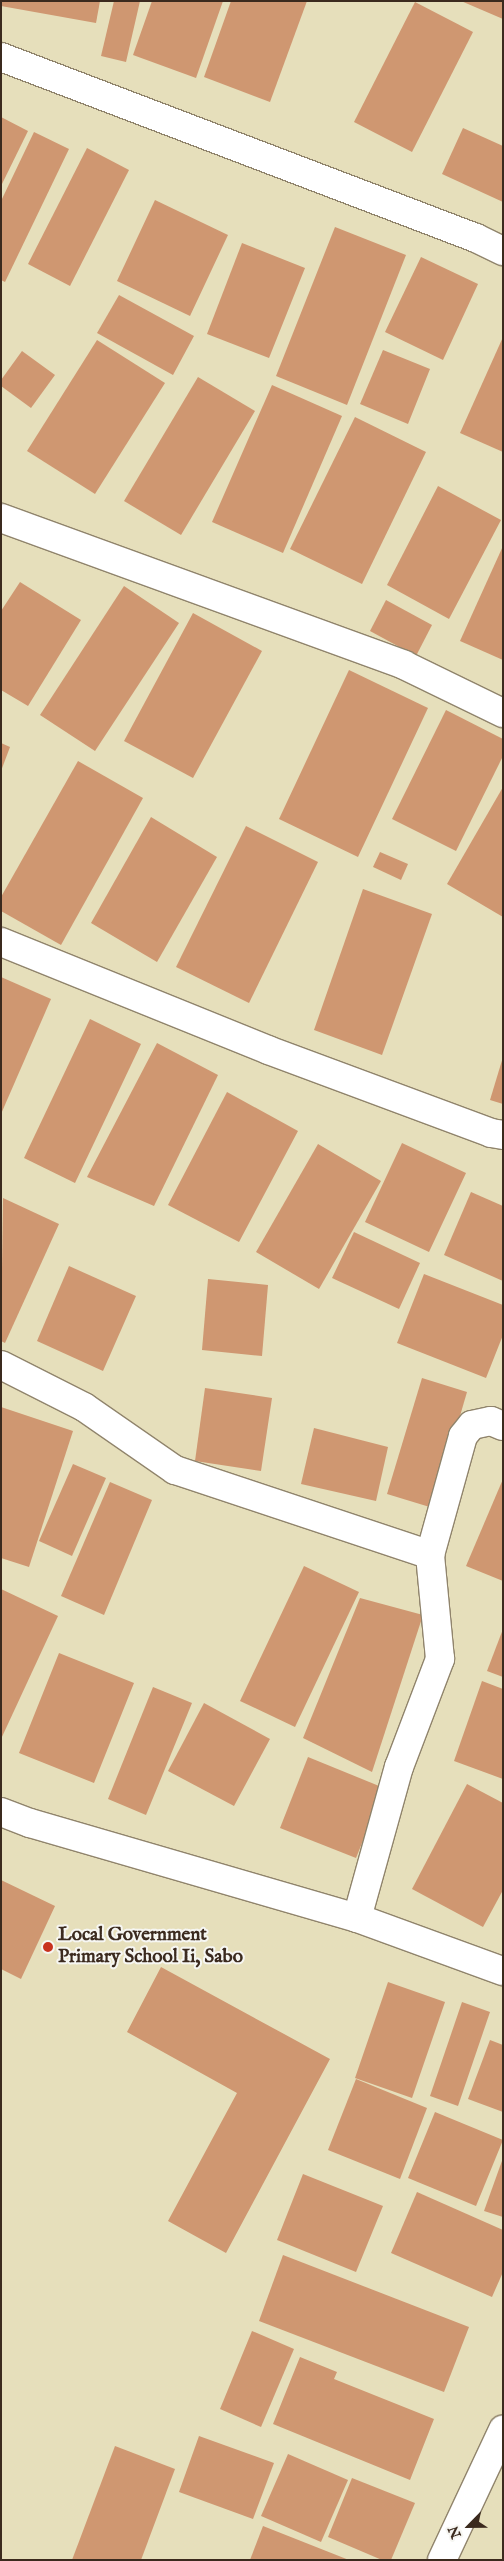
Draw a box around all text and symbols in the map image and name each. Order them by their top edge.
place label: Local Government Primary School Ii, Sabo [58,1925,243,1969]
marker: Local Government Primary School Ii, Sabo [42,1941,54,1953]
north arrow [444,2501,494,2551]
text: N [445,2523,466,2541]

